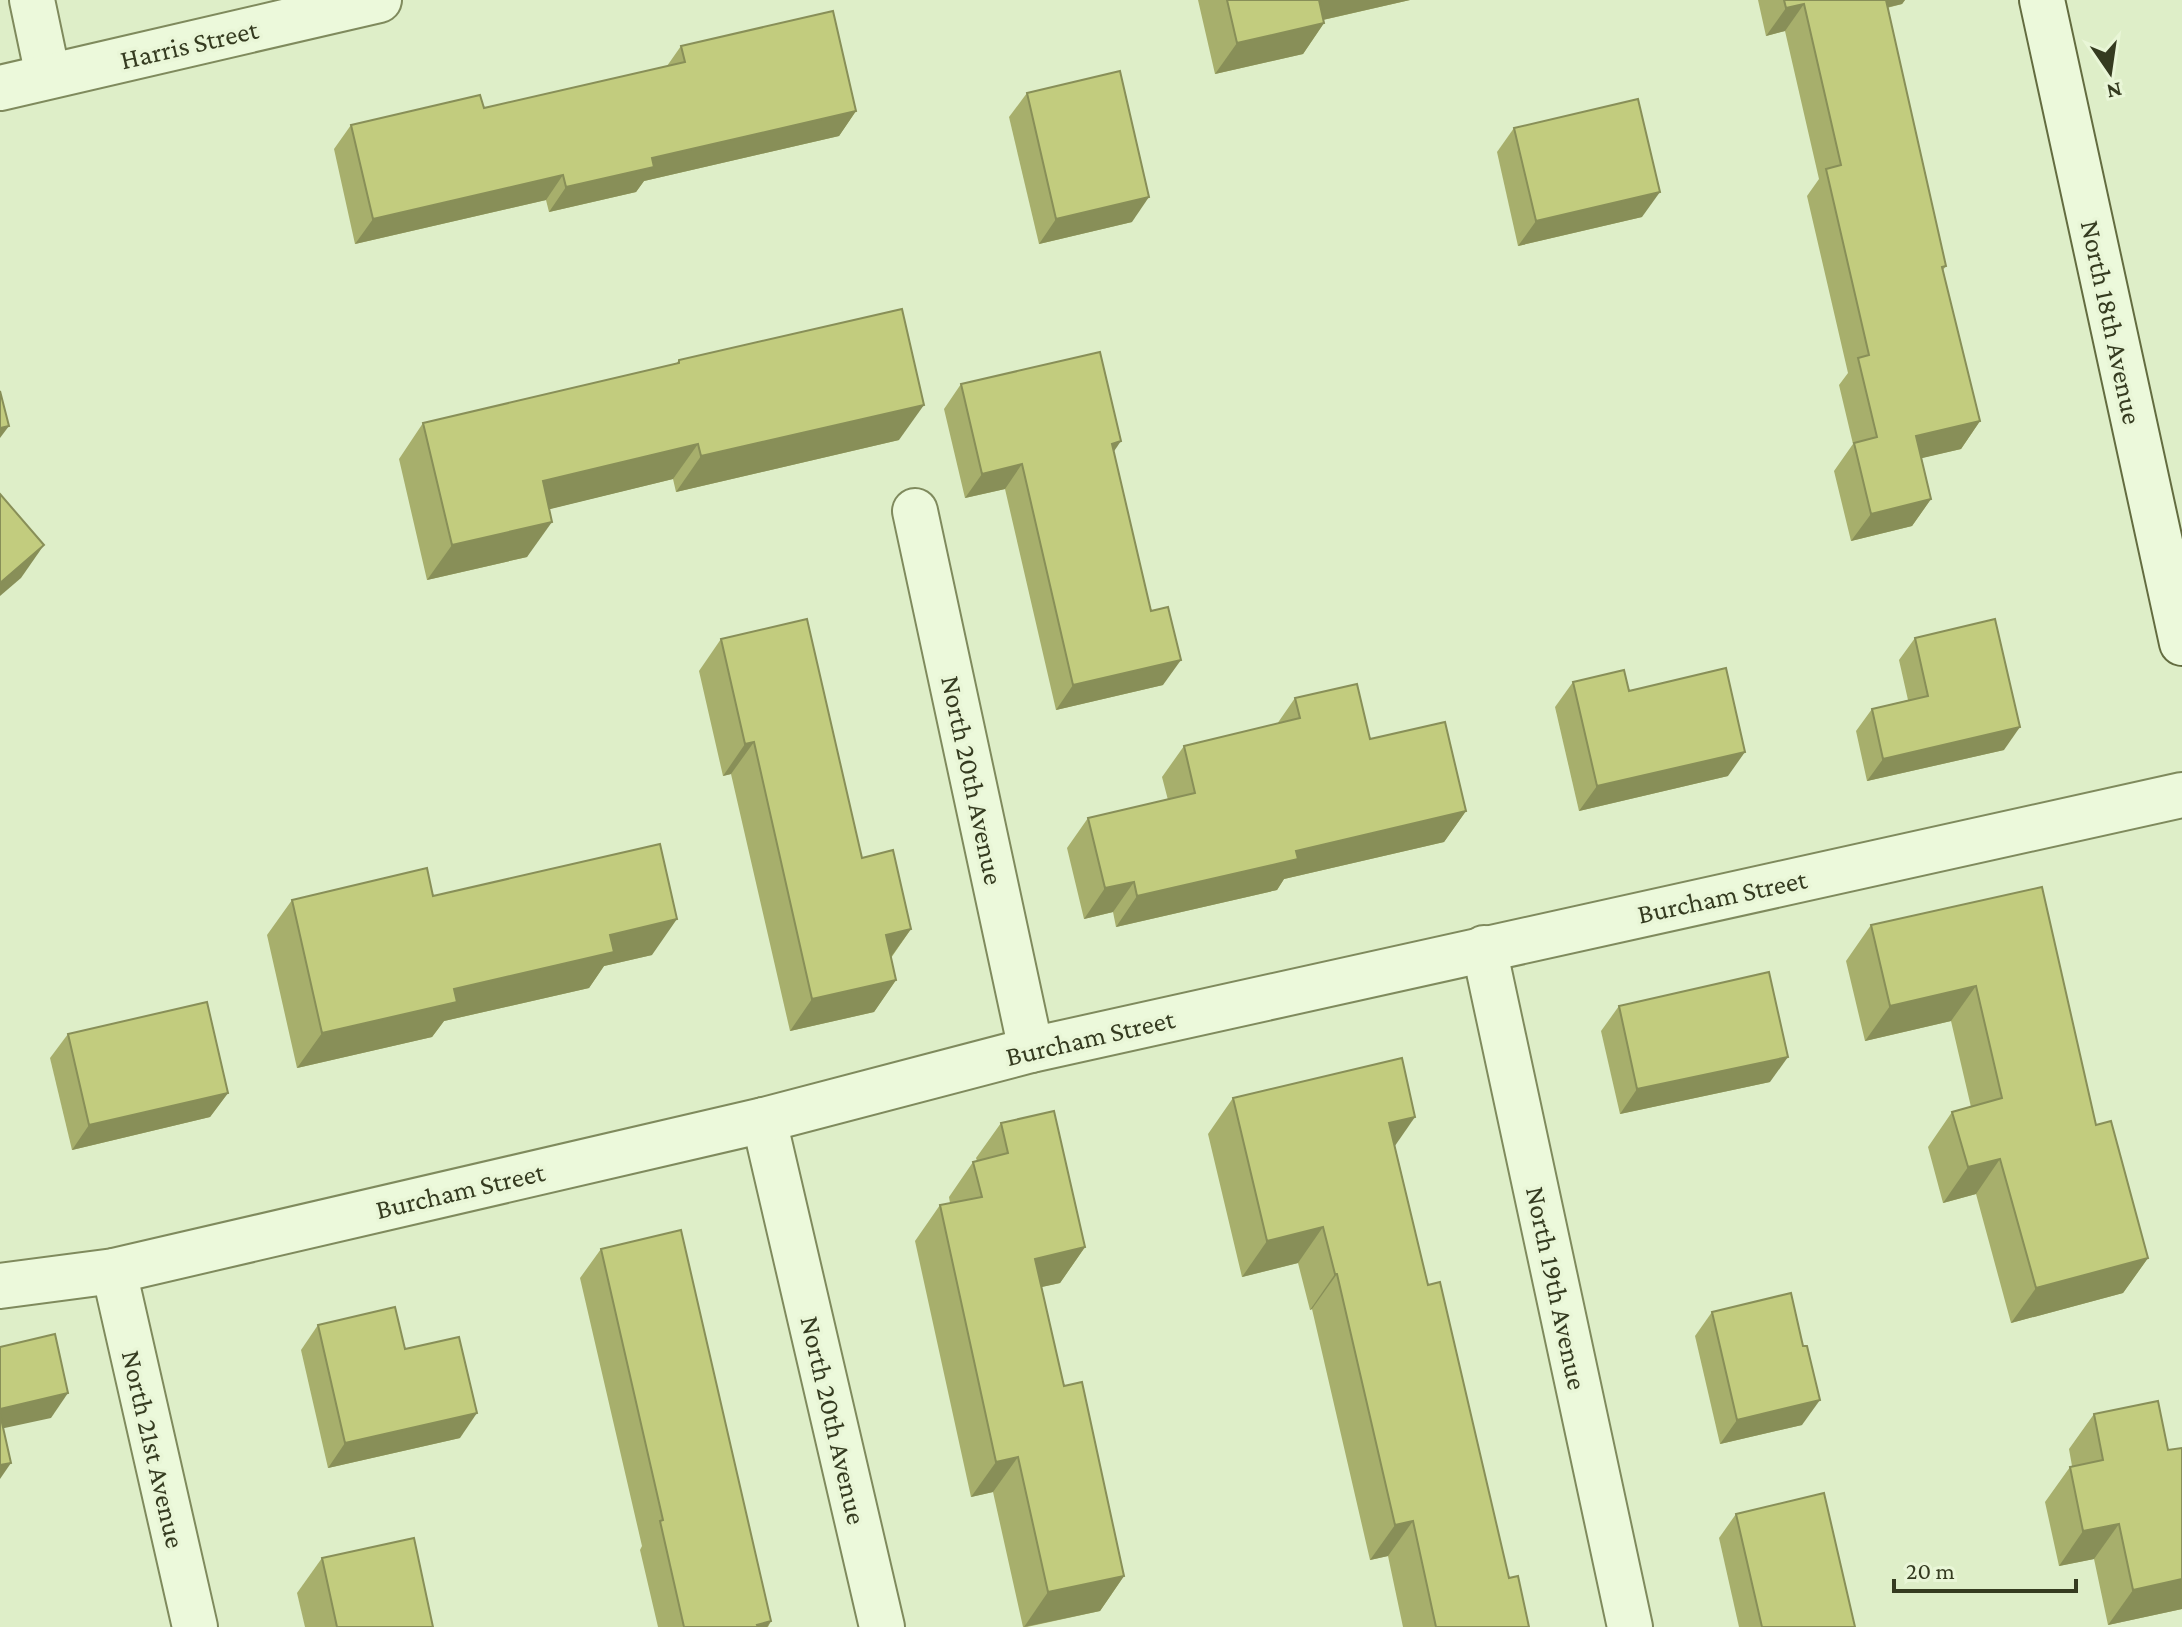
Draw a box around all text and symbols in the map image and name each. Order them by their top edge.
street label: Harris Street [117,13,262,75]
north arrow [2070,32,2150,112]
text: N [2104,77,2125,105]
street label: North 18th Avenue [2075,217,2148,427]
street label: North 20th Avenue [935,673,1010,887]
street label: Burcham Street [1635,863,1810,930]
street label: Burcham Street [1003,1003,1178,1072]
street label: Burcham Street [373,1156,548,1225]
street label: North 19th Avenue [1520,1184,1593,1393]
street label: North 20th Avenue [794,1313,873,1527]
street label: North 21st Avenue [116,1347,191,1551]
scale bar [1894,1543,2076,1593]
text: 20 m [1906,1557,1955,1584]

